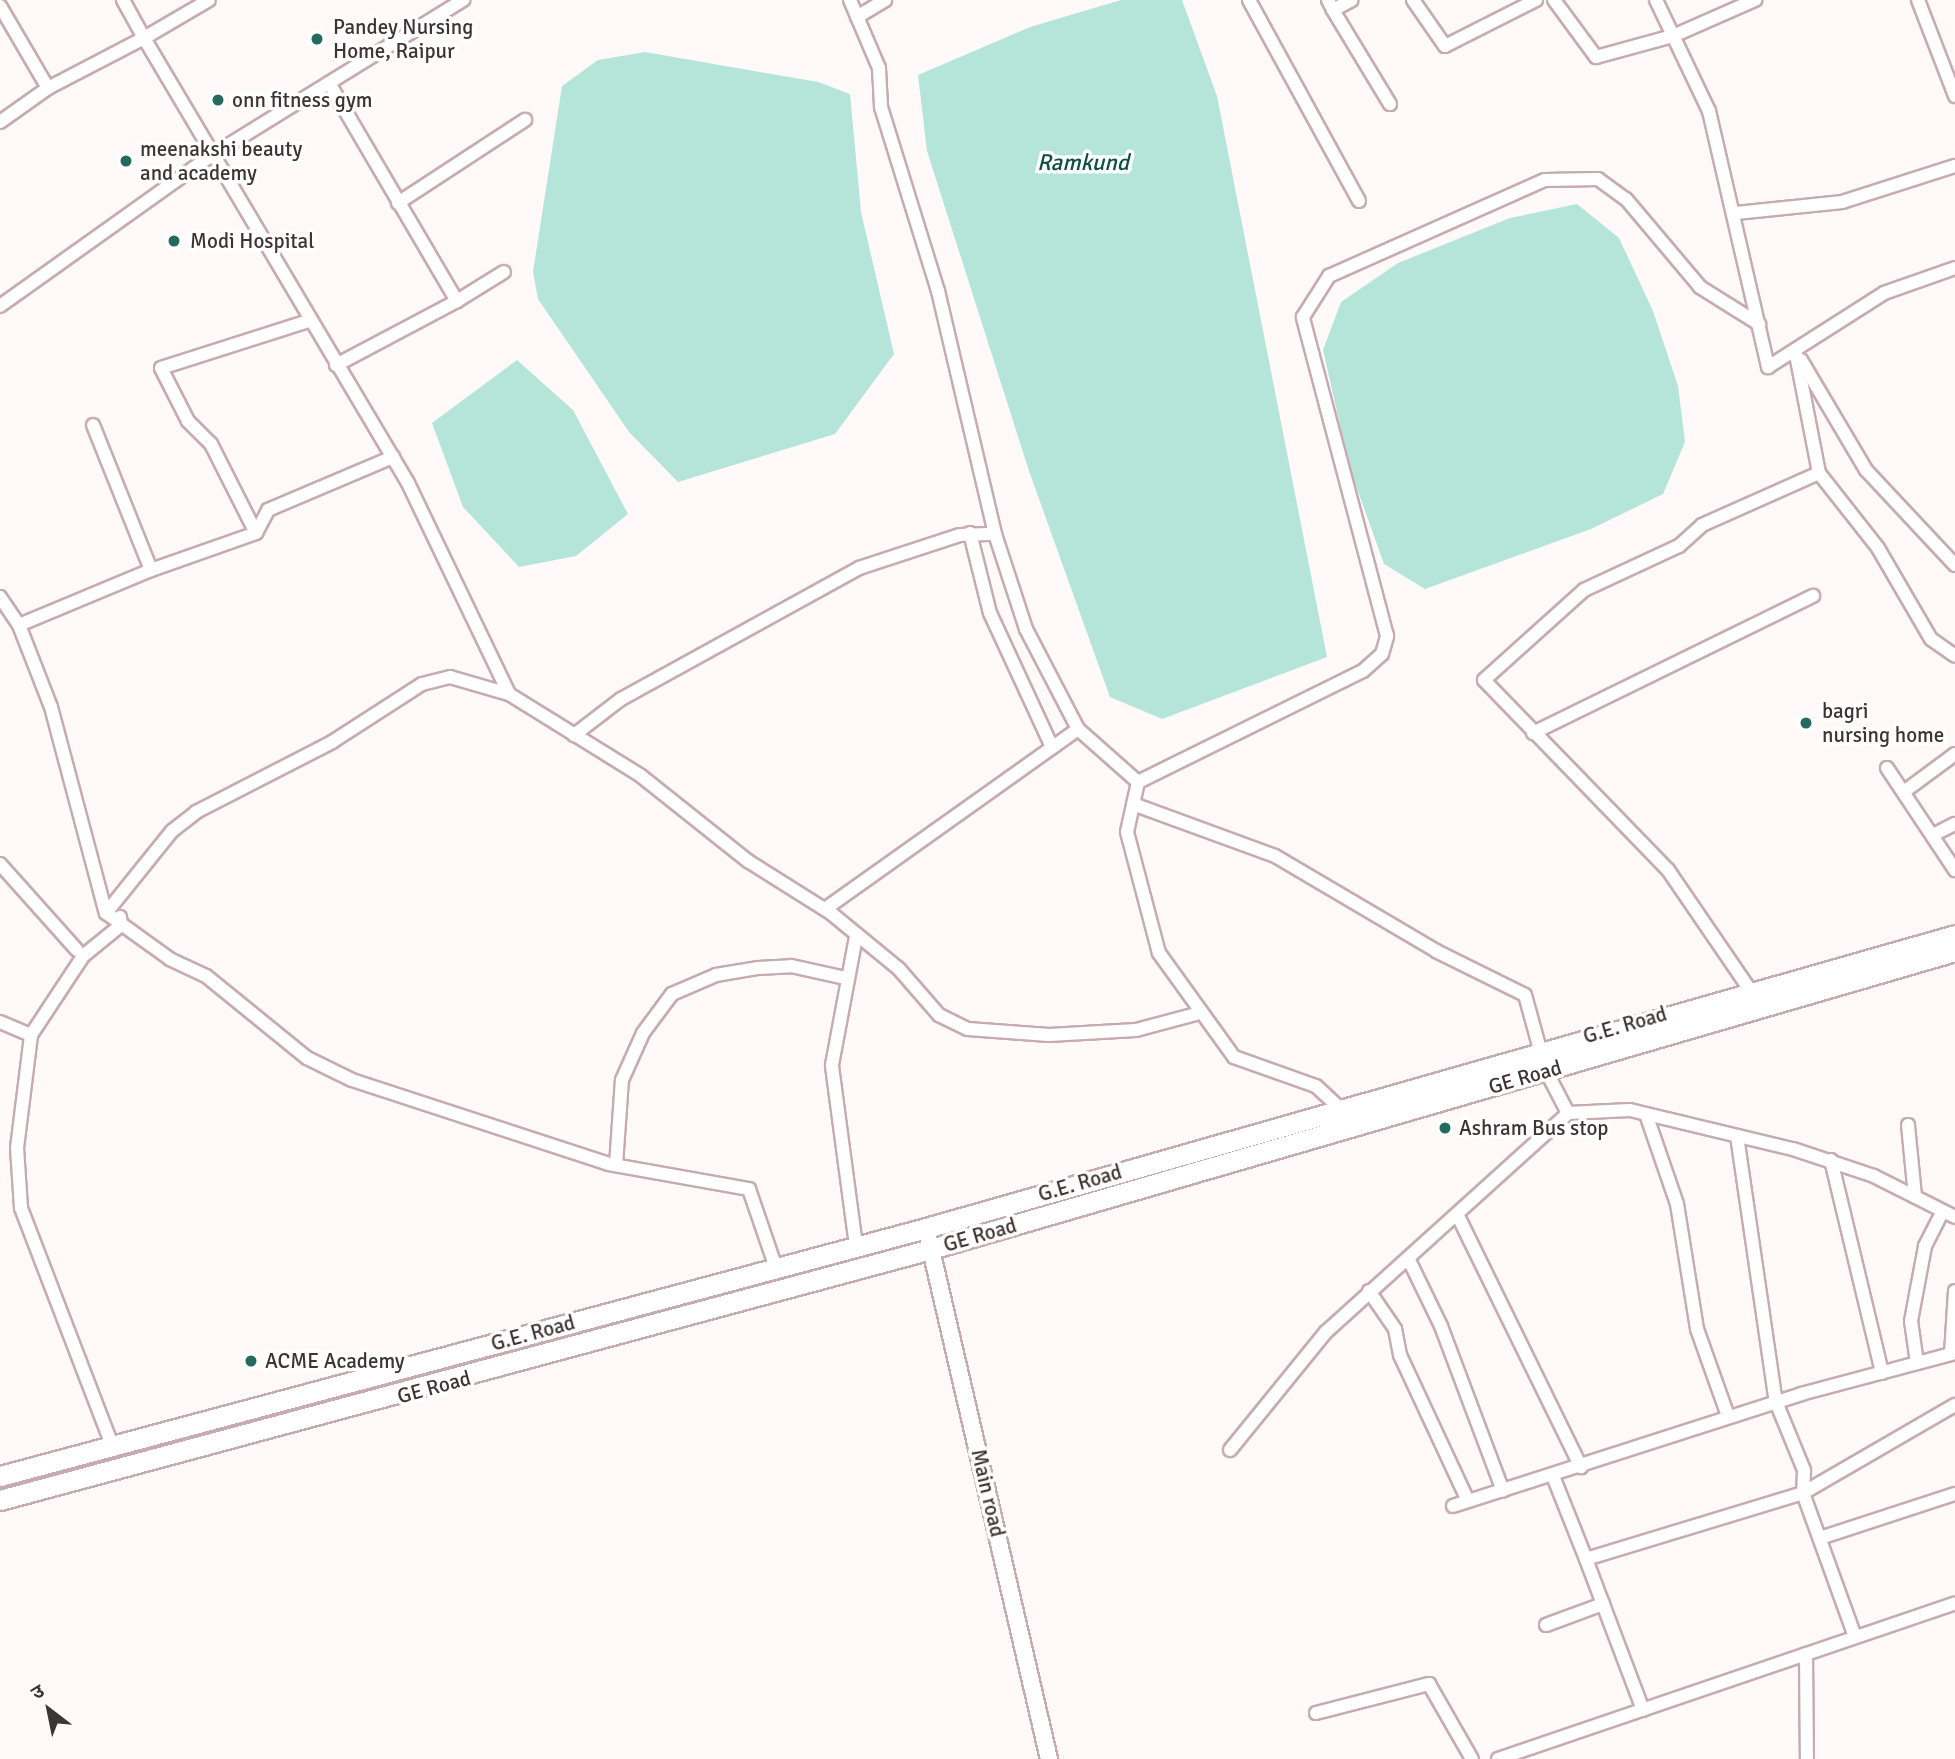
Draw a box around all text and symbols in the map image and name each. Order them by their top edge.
place label: Pandey Nursing Home, Raipur [333,14,473,64]
marker: Pandey Nursing Home, Raipur [307,29,327,49]
place label: onn fitness gym [232,87,373,113]
marker: onn fitness gym [210,92,226,108]
place label: meenakshi beauty and academy [140,136,302,186]
water label: Ramkund [1037,149,1129,177]
marker: meenakshi beauty and academy [118,153,134,169]
place label: Modi Hospital [190,228,314,254]
marker: Modi Hospital [164,231,184,251]
place label: bagri nursing home [1822,698,1944,748]
marker: bagri nursing home [1796,713,1816,733]
street label: G.E. Road [1580,1001,1670,1049]
street label: GE Road [1486,1055,1564,1099]
place label: Ashram Bus stop [1459,1115,1608,1141]
marker: Ashram Bus stop [1437,1120,1453,1136]
street label: G.E. Road [1035,1159,1125,1207]
street label: GE Road [941,1213,1019,1257]
street label: G.E. Road [488,1310,578,1356]
place label: ACME Academy [265,1348,405,1374]
marker: ACME Academy [243,1353,259,1369]
street label: GE Road [395,1365,473,1409]
street label: Main road [966,1447,1010,1539]
north arrow [14,1675,84,1745]
text: उ [27,1679,49,1705]

